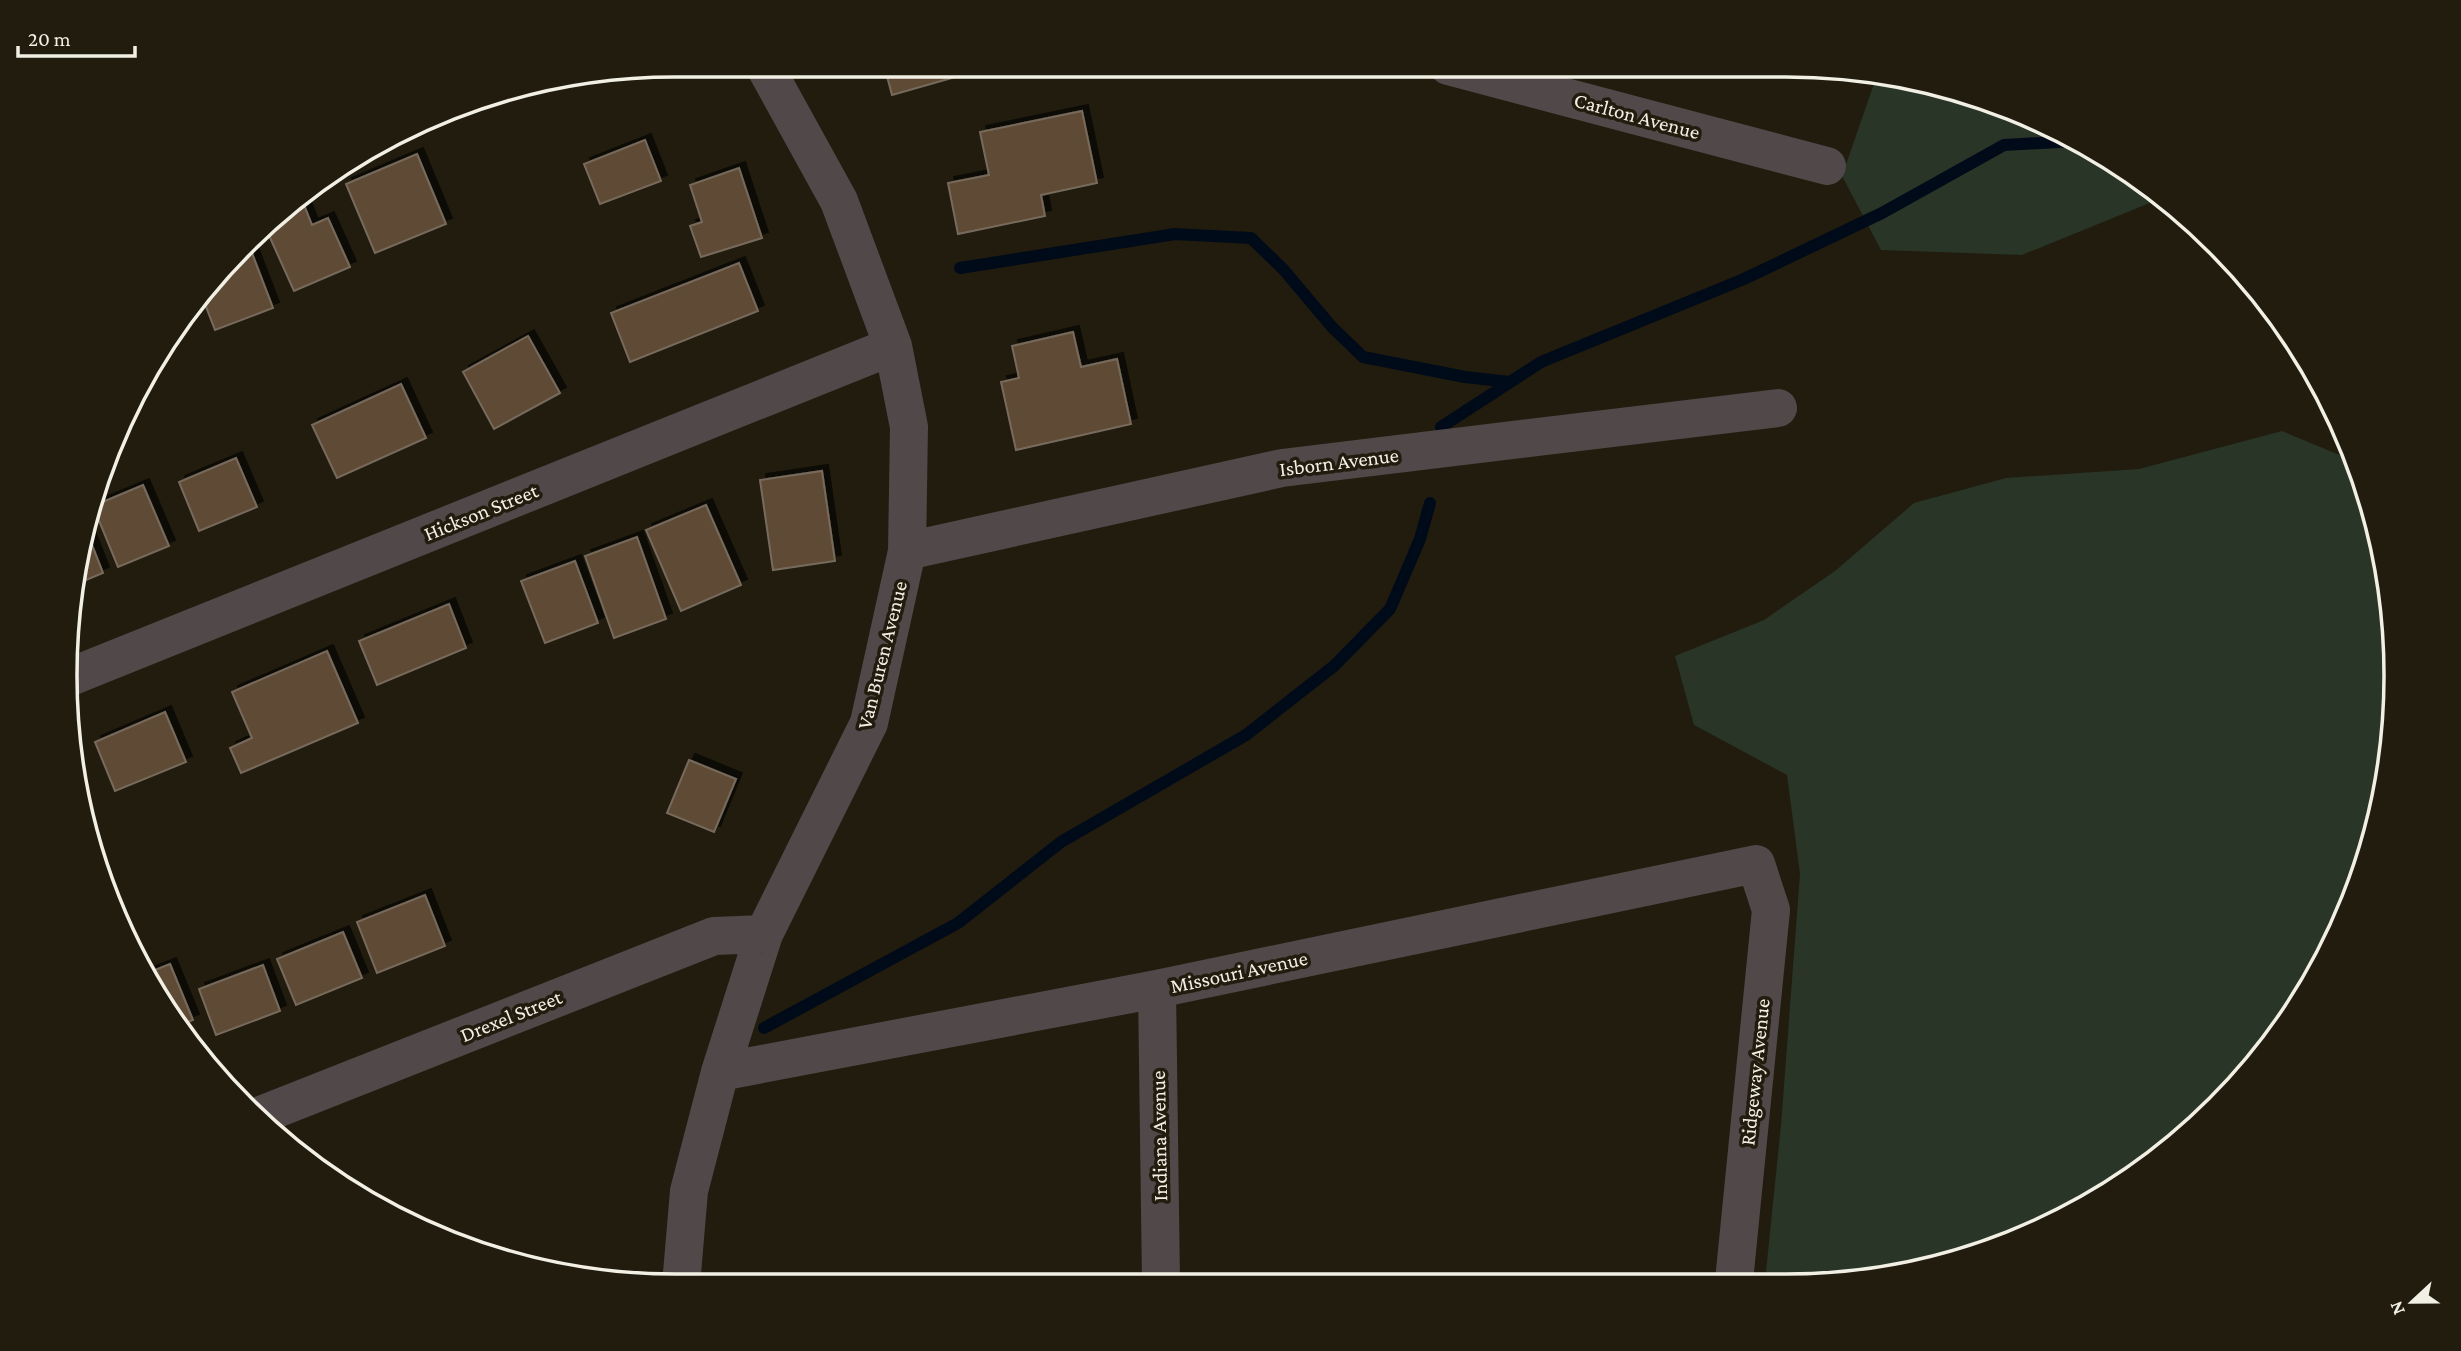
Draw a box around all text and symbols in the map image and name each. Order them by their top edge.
scale bar [18,14,135,58]
text: 20 m [28,27,71,51]
street label: Carlton Avenue [1572,88,1702,144]
street label: Isborn Avenue [1278,443,1400,481]
street label: Hickson Street [420,478,543,546]
street label: Van Buren Avenue [852,578,912,732]
street label: Missouri Avenue [1168,946,1310,998]
street label: Drexel Street [457,984,566,1047]
street label: Ridgeway Avenue [1735,997,1775,1147]
street label: Indiana Avenue [1146,1070,1172,1202]
north arrow [2377,1267,2447,1337]
text: N [2385,1298,2409,1318]

